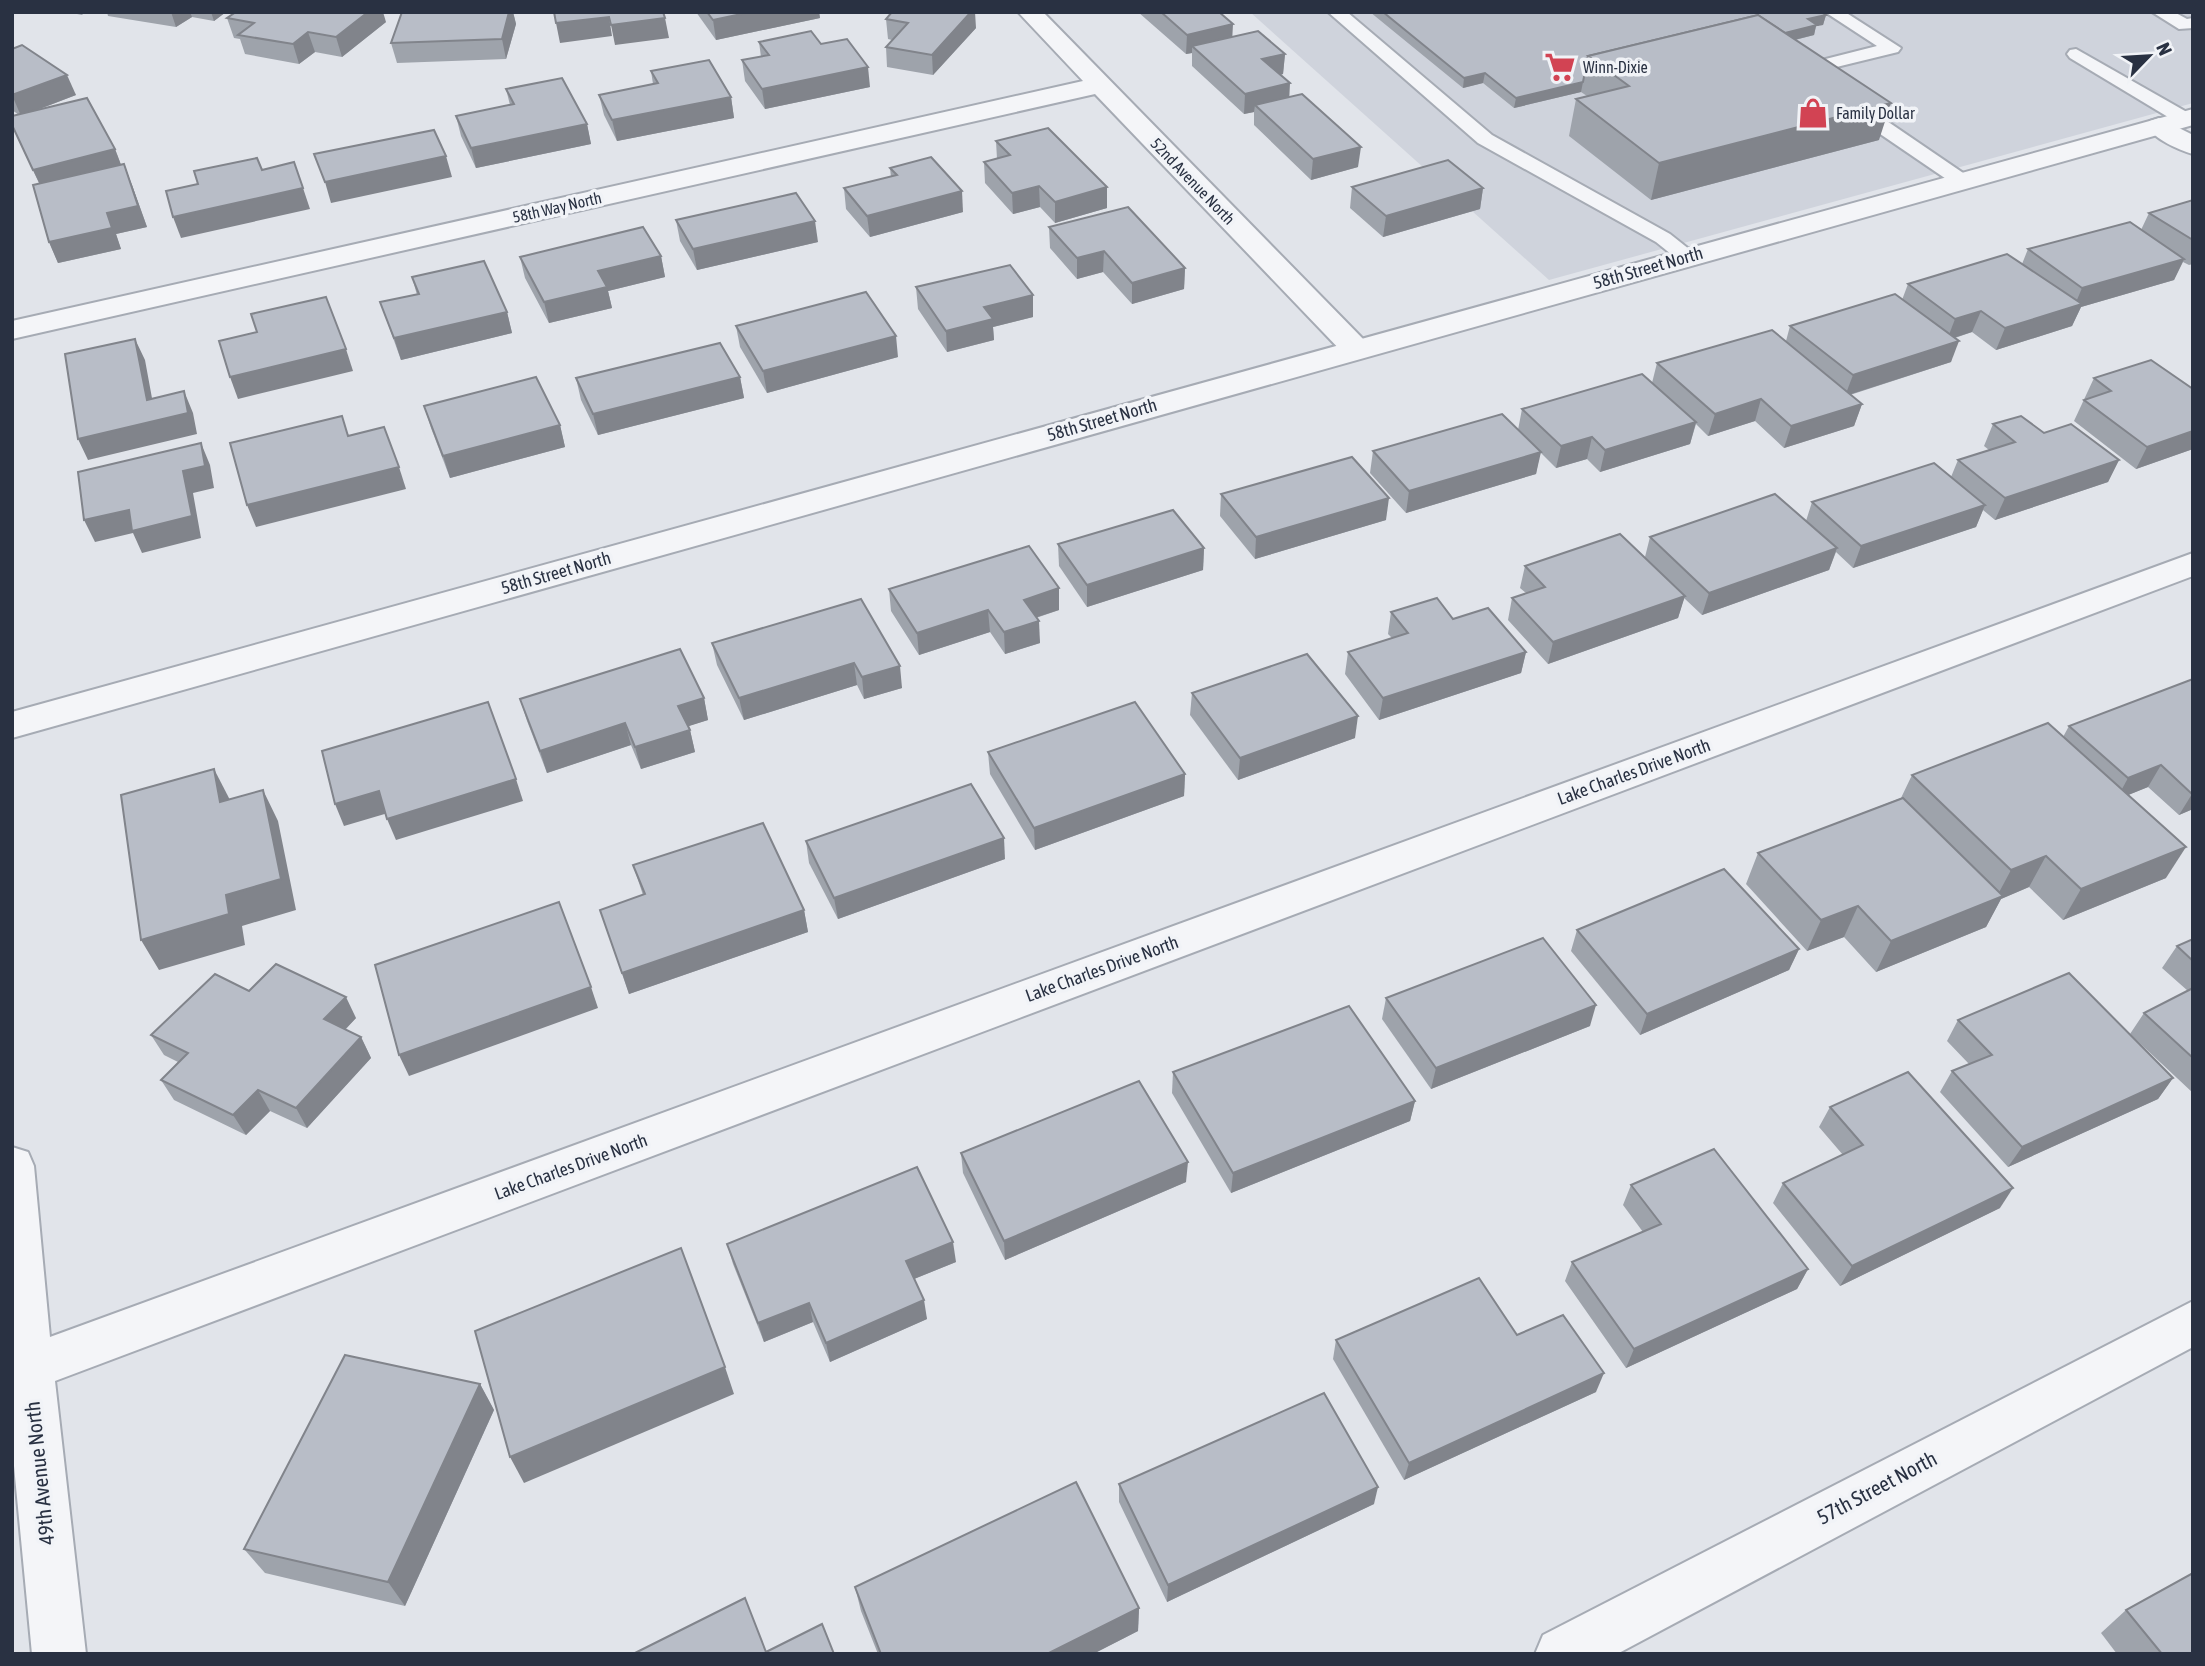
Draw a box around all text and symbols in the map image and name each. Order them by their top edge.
north arrow [2114,21,2184,91]
text: N [2152,39,2177,59]
supermarket icon: Winn-Dixie [1543,50,1577,84]
place label: Winn-Dixie [1583,58,1648,76]
shop icon: Family Dollar [1796,96,1830,130]
place label: Family Dollar [1836,104,1915,123]
street label: 52nd Avenue North [1147,134,1239,228]
street label: 58th Way North [511,188,604,227]
street label: 58th Street North [1590,242,1705,293]
street label: 58th Street North [1044,394,1159,445]
street label: 58th Street North [498,547,613,598]
street label: Lake Charles Drive North [1555,734,1713,809]
street label: Lake Charles Drive North [1023,931,1181,1006]
street label: Lake Charles Drive North [492,1129,650,1204]
street label: 49th Avenue North [20,1400,58,1546]
street label: 57th Street North [1812,1445,1941,1529]

